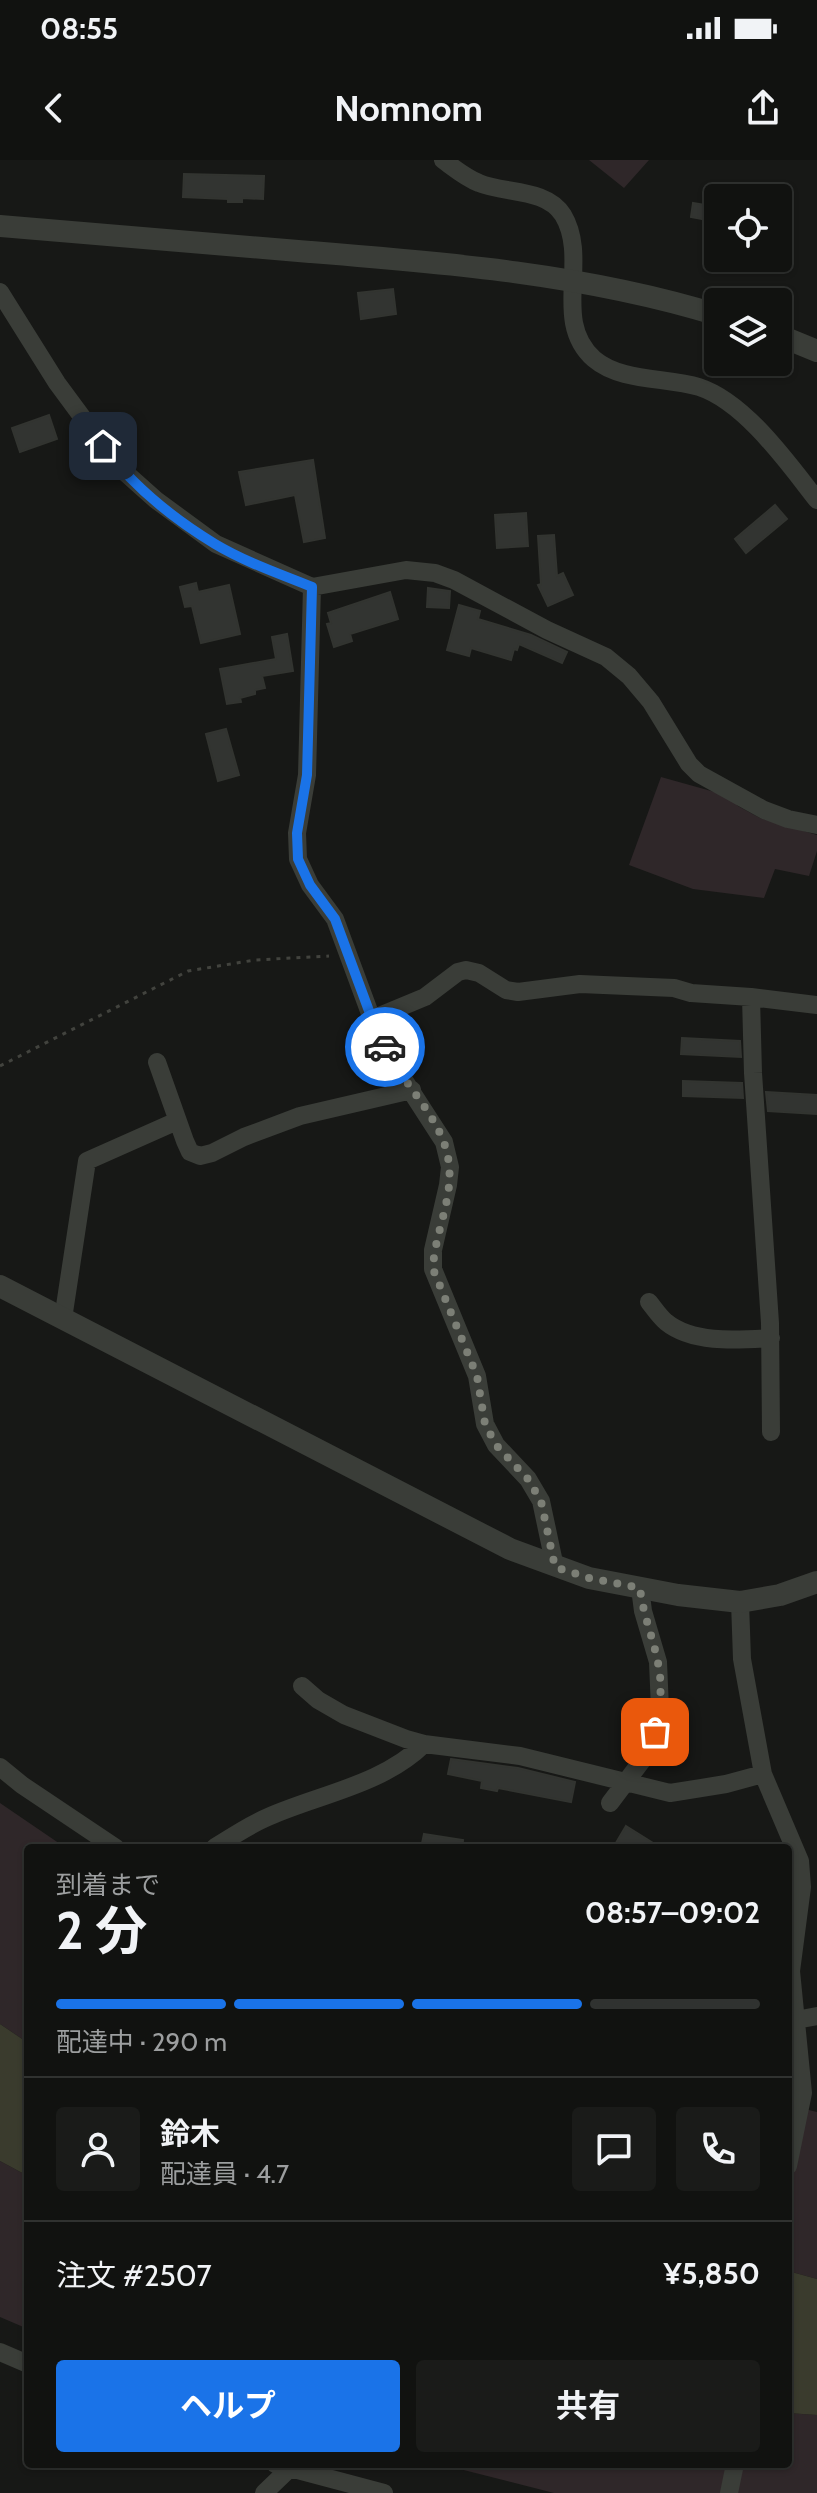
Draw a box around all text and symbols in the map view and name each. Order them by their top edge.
text: 08:55 [40,10,118,47]
icon: back [32,86,76,130]
text: Nomnom [334,86,483,130]
icon: share [741,86,785,130]
map controls [704,184,792,376]
button: locate [704,184,792,272]
button: layers [704,288,792,376]
pin [69,412,137,480]
icon: home [81,424,125,468]
courier [345,1007,425,1087]
icon: car [363,1025,407,1069]
pin [621,1698,689,1766]
icon: bag [633,1710,677,1754]
text: 到着まで [56,1869,160,1901]
text: 08:57–09:02 [585,1894,760,1931]
text: 2 分 [56,1899,147,1962]
text: 配達中 · 290 m [56,2026,227,2058]
button: person [56,2107,140,2191]
button: chat [572,2107,656,2191]
button: phone [676,2107,760,2191]
text: 鈴木 [160,2115,220,2152]
text: 配達員 · 4.7 [160,2158,289,2190]
text: ¥5,850 [663,2255,760,2292]
text: 注文 #2507 [56,2257,212,2294]
button: ヘルプ [56,2360,400,2452]
button: 共有 [416,2360,760,2452]

